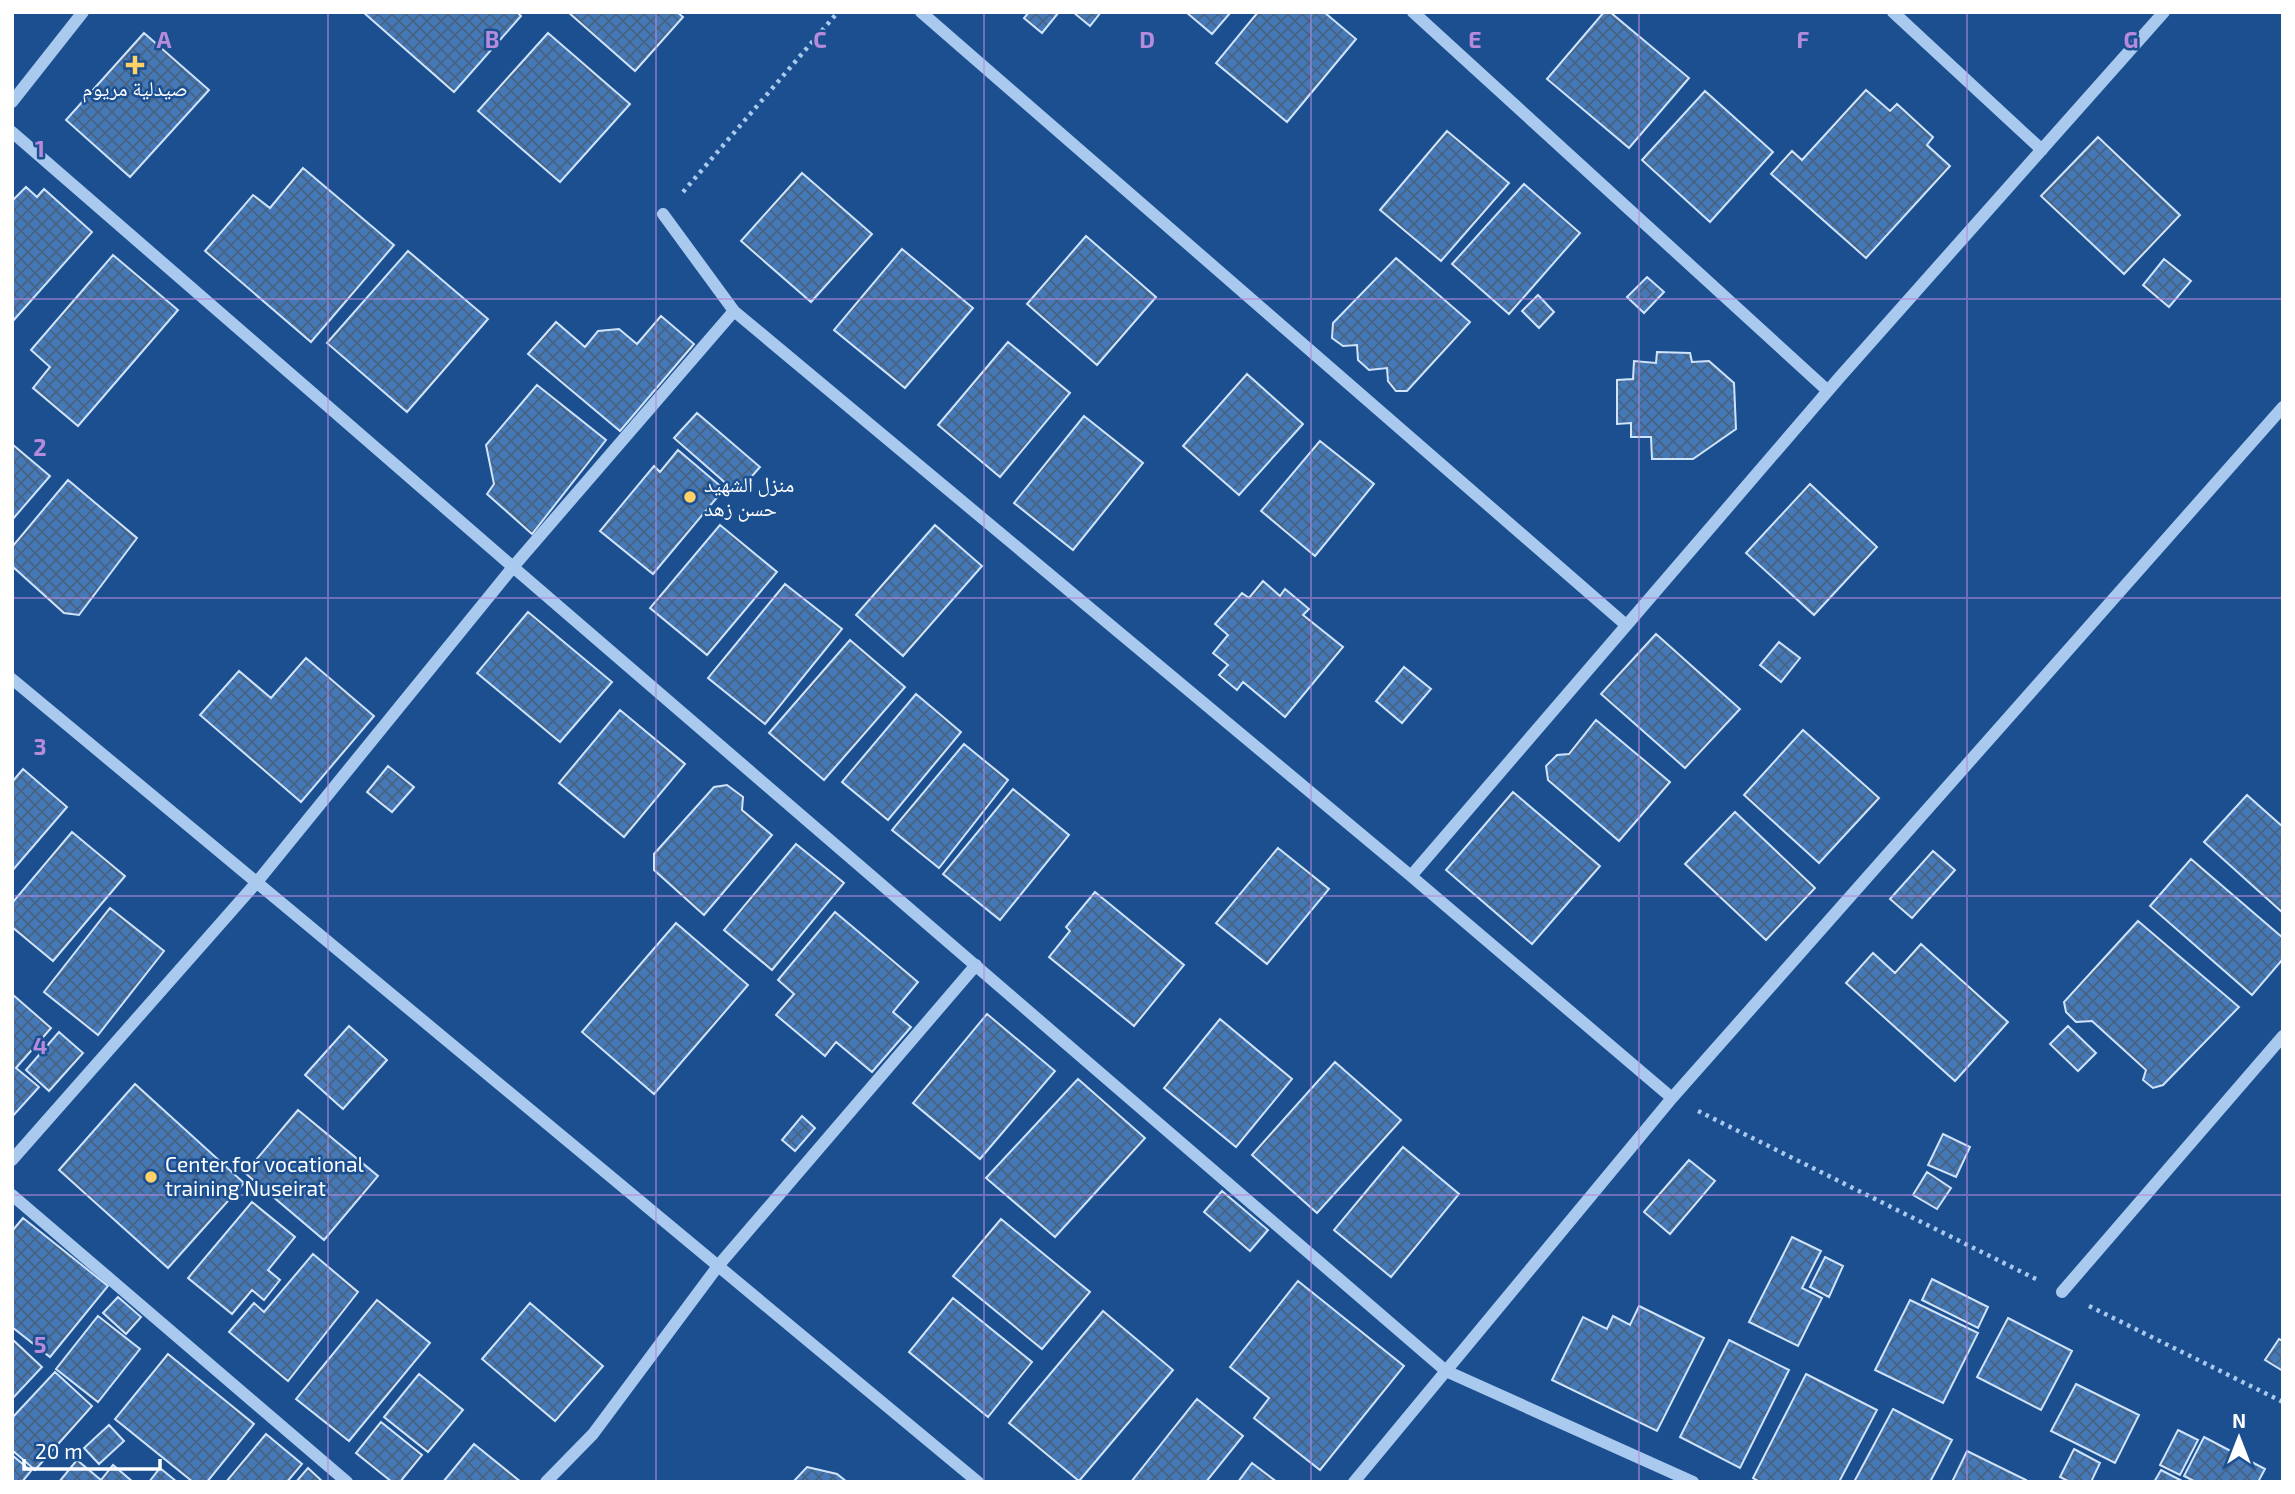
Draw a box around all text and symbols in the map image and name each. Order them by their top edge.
text: A [156,25,172,53]
text: B [485,25,499,53]
text: C [813,25,827,53]
text: D [1139,25,1155,53]
text: E [1468,25,1482,53]
text: F [1797,25,1810,53]
text: G [2124,25,2138,53]
marker: صيدلية مريوم [127,57,143,73]
place label: صيدلية مريوم [82,75,188,103]
text: 1 [35,134,45,162]
text: 2 [33,433,47,461]
place label: منزل الشهيد حسن زهد [704,471,794,522]
marker: منزل الشهيد حسن زهد [682,489,698,505]
text: 3 [33,732,47,760]
text: 4 [33,1031,47,1059]
place label: Center for vocational training Nuseirat [165,1151,365,1200]
marker: Center for vocational training Nuseirat [143,1169,159,1185]
text: 5 [34,1330,46,1358]
north arrow [2204,1403,2274,1473]
text: N [2232,1409,2246,1432]
scale bar [24,1428,161,1472]
text: 20 m [35,1438,83,1463]

